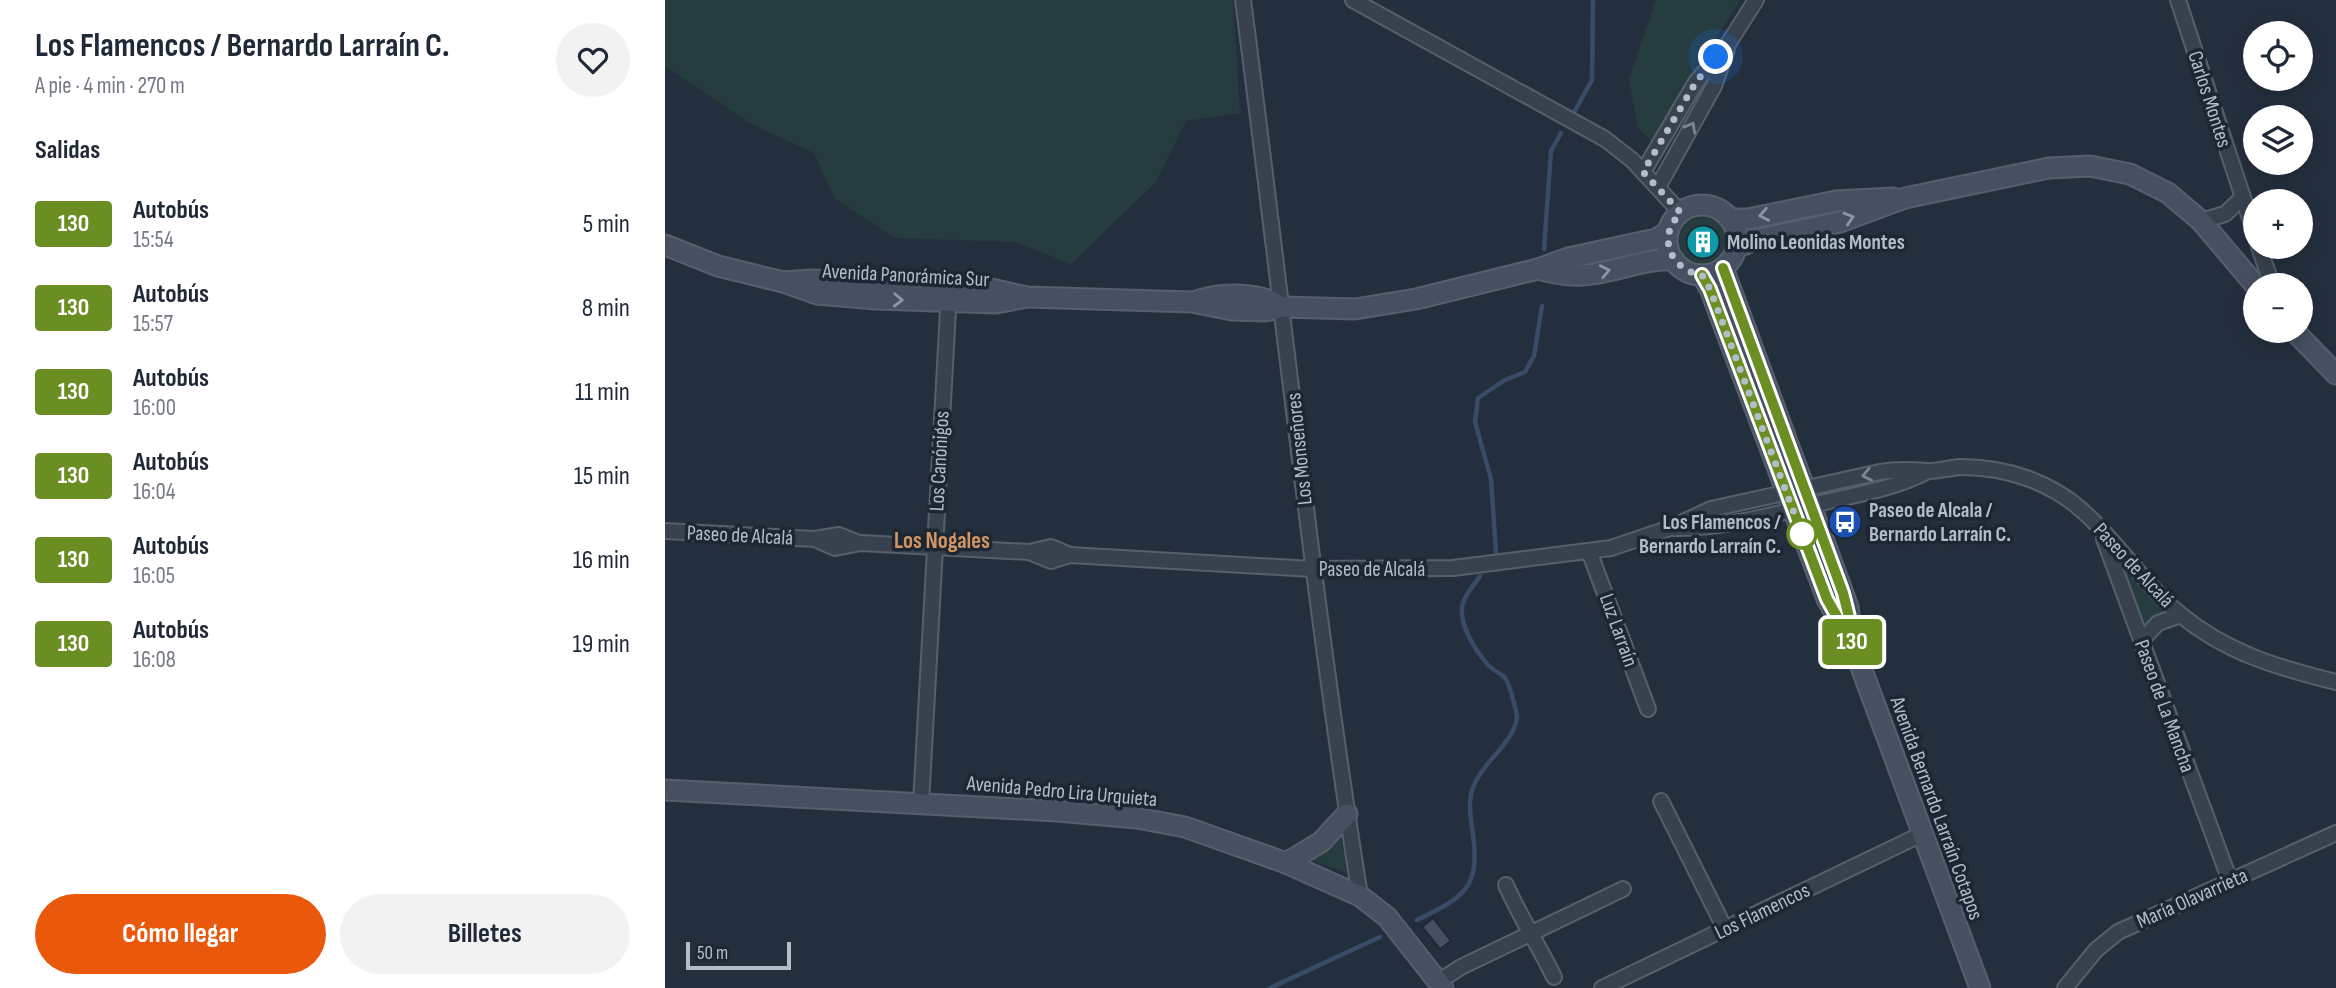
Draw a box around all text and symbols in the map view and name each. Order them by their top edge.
map controls [2243,21,2313,343]
button: locate [2243,21,2313,91]
button: heart [556,23,630,97]
text: Los Flamencos / Bernardo Larraín C. [35,26,449,66]
your location [1698,39,1733,74]
street label: Carlos Montes [2182,48,2237,151]
text: A pie · 4 min · 270 m [35,72,185,100]
button: layers [2243,105,2313,175]
one-way arrow [1683,122,1696,135]
text: Salidas [35,135,100,166]
button: + [2243,189,2313,259]
text: Autobús [133,195,209,226]
one-way arrow [1758,207,1770,222]
text: 130 [58,209,89,238]
text: 5 min [583,209,630,240]
one-way arrow [1843,212,1855,227]
building icon: Molino Leonidas Montes [1684,223,1722,261]
text: 15:54 [133,226,174,254]
place label: Molino Leonidas Montes [1727,230,1905,255]
street label: Avenida Panorámica Sur [821,259,990,292]
one-way arrow [1599,264,1611,279]
button: − [2243,273,2313,343]
text: Autobús [133,279,209,310]
one-way arrow [893,292,904,307]
text: 130 [58,293,89,322]
text: 8 min [582,293,630,324]
text: 15:57 [133,310,173,338]
text: Autobús [133,363,209,394]
text: 130 [58,377,89,406]
text: 11 min [575,377,630,408]
street label: Los Monseñores [1281,392,1318,506]
text: 16:00 [133,394,176,422]
street label: Los Canónigos [924,410,955,512]
text: Autobús [133,447,209,478]
text: 130 [58,461,89,490]
text: 15 min [574,461,630,492]
one-way arrow [1861,466,1873,481]
text: 16:04 [133,478,175,506]
place label: Paseo de Alcala / Bernardo Larraín C. [1869,498,2011,547]
bus stop icon: Paseo de Alcala / Bernardo Larraín C. [1826,503,1864,541]
place label: Los Flamencos / Bernardo Larraín C. [1639,510,1781,559]
street label: Paseo de Alcalá [2088,518,2179,613]
marker: Los Flamencos / Bernardo Larraín C. [1787,519,1817,549]
street label: Paseo de Alcalá [686,520,794,551]
district label: Los Nogales [894,527,990,555]
text: Autobús [133,531,209,562]
text: 130 [58,545,89,574]
text: 16 min [573,545,630,576]
street label: Paseo de Alcalá [1319,557,1425,582]
text: 16:05 [133,562,175,590]
street label: Luz Larraín [1594,590,1643,670]
text: Autobús [133,615,209,646]
line badge: 130 [1812,619,1892,665]
text: 130 [1836,627,1868,656]
text: 130 [58,629,89,658]
text: 19 min [573,629,630,660]
street label: Paseo de La Mancha [2129,636,2200,776]
text: 16:08 [133,646,176,674]
street label: Avenida Bernardo Larraín Cotapos [1884,692,1989,923]
street label: Avenida Pedro Lira Urquieta [965,771,1158,812]
street label: María Olavarrieta [2133,863,2252,934]
street label: Los Flamencos [1711,878,1814,945]
button: Cómo llegar [35,894,326,974]
button: Billetes [340,894,630,974]
scale bar [686,939,791,971]
text: 50 m [697,942,728,965]

